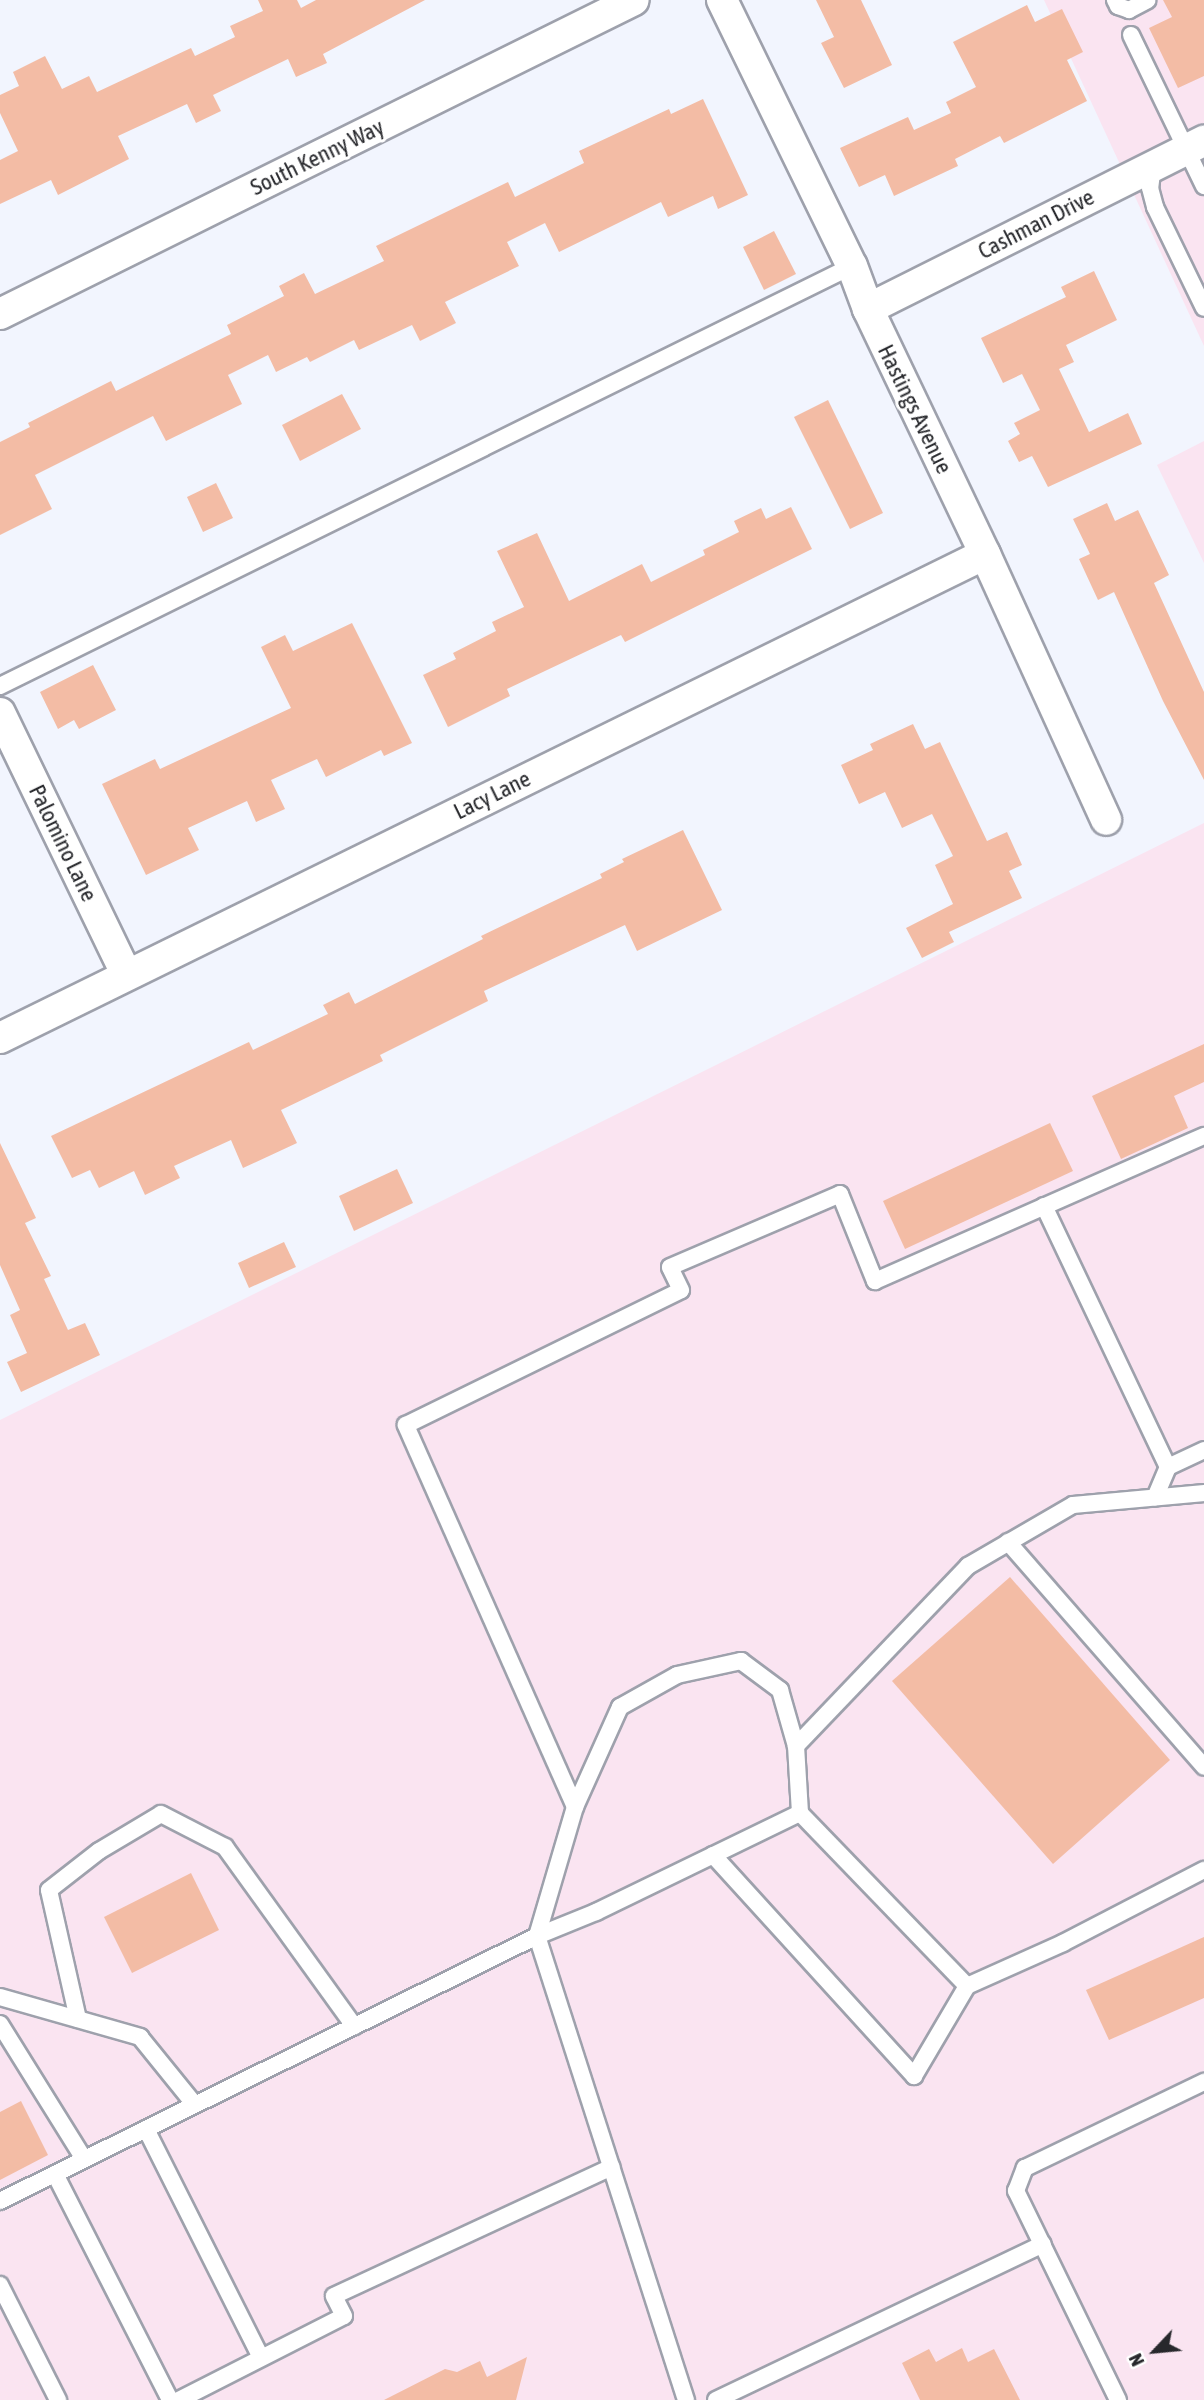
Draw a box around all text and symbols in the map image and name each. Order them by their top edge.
street label: South Kenny Way [246,113,388,201]
street label: Cashman Drive [973,183,1099,265]
street label: Hastings Avenue [872,340,958,478]
street label: Lacy Lane [449,765,535,825]
street label: Palomino Lane [23,780,103,906]
north arrow [1120,2316,1190,2386]
text: N [1124,2350,1148,2370]

